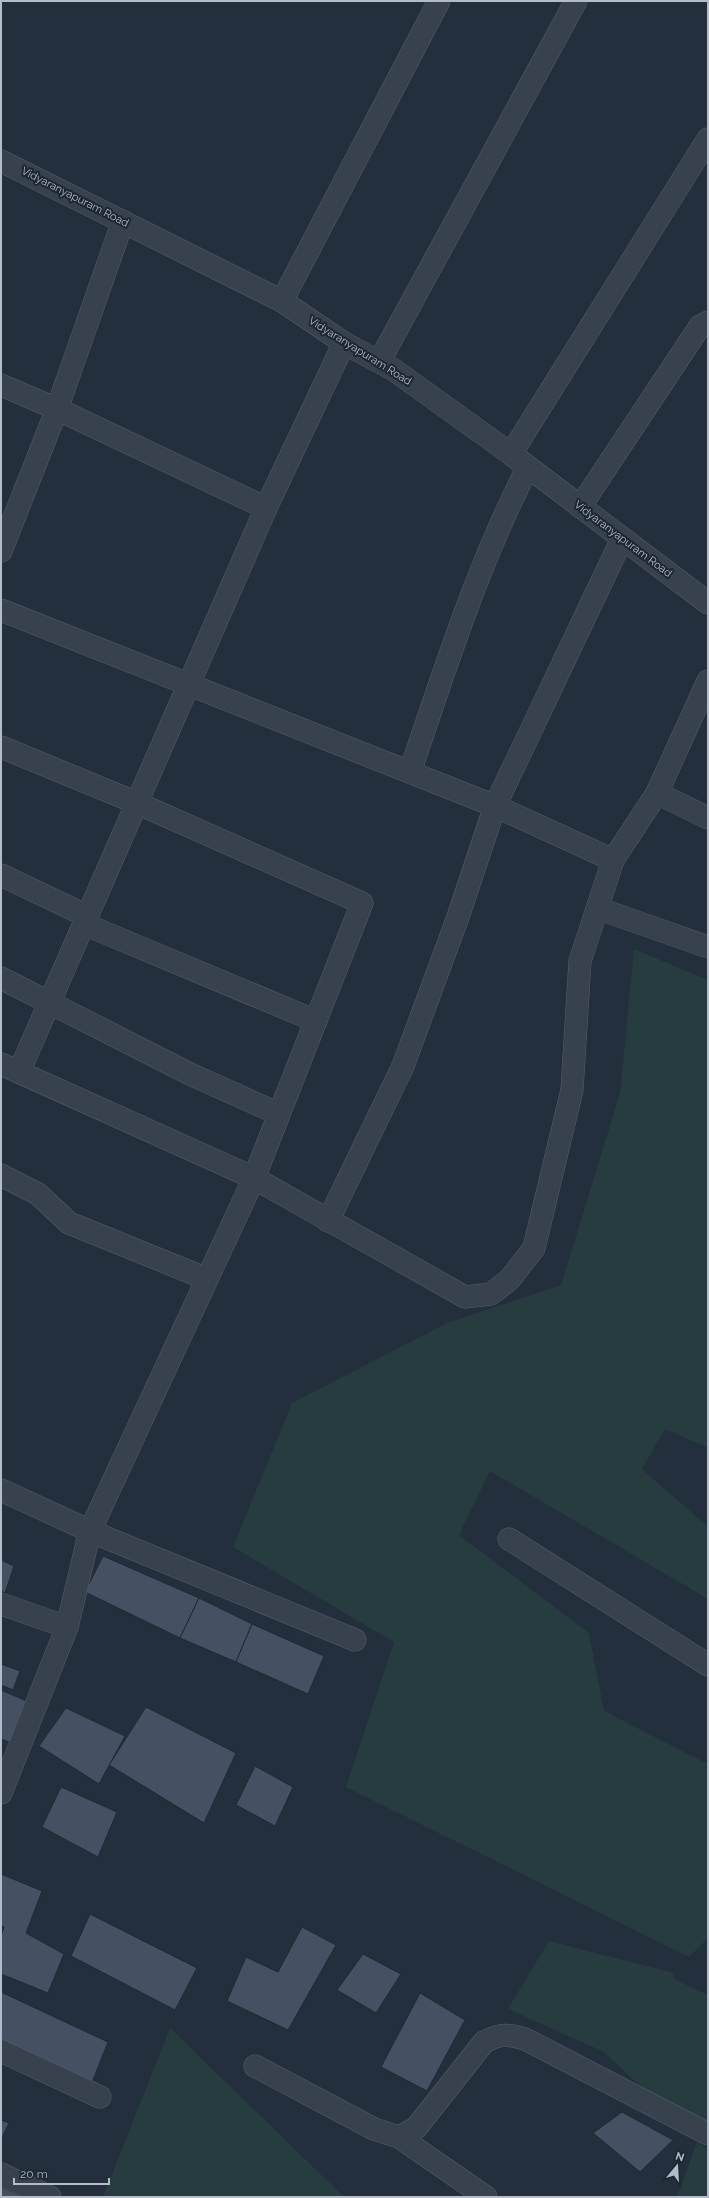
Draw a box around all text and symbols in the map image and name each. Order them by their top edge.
street label: Vidyaranyapuram Road [19,164,131,230]
street label: Vidyaranyapuram Road [306,314,414,388]
street label: Vidyaranyapuram Road [572,498,675,580]
north arrow [657,2146,697,2186]
text: N [674,2149,686,2164]
scale bar [14,2160,109,2186]
text: 20 m [20,2167,48,2181]

